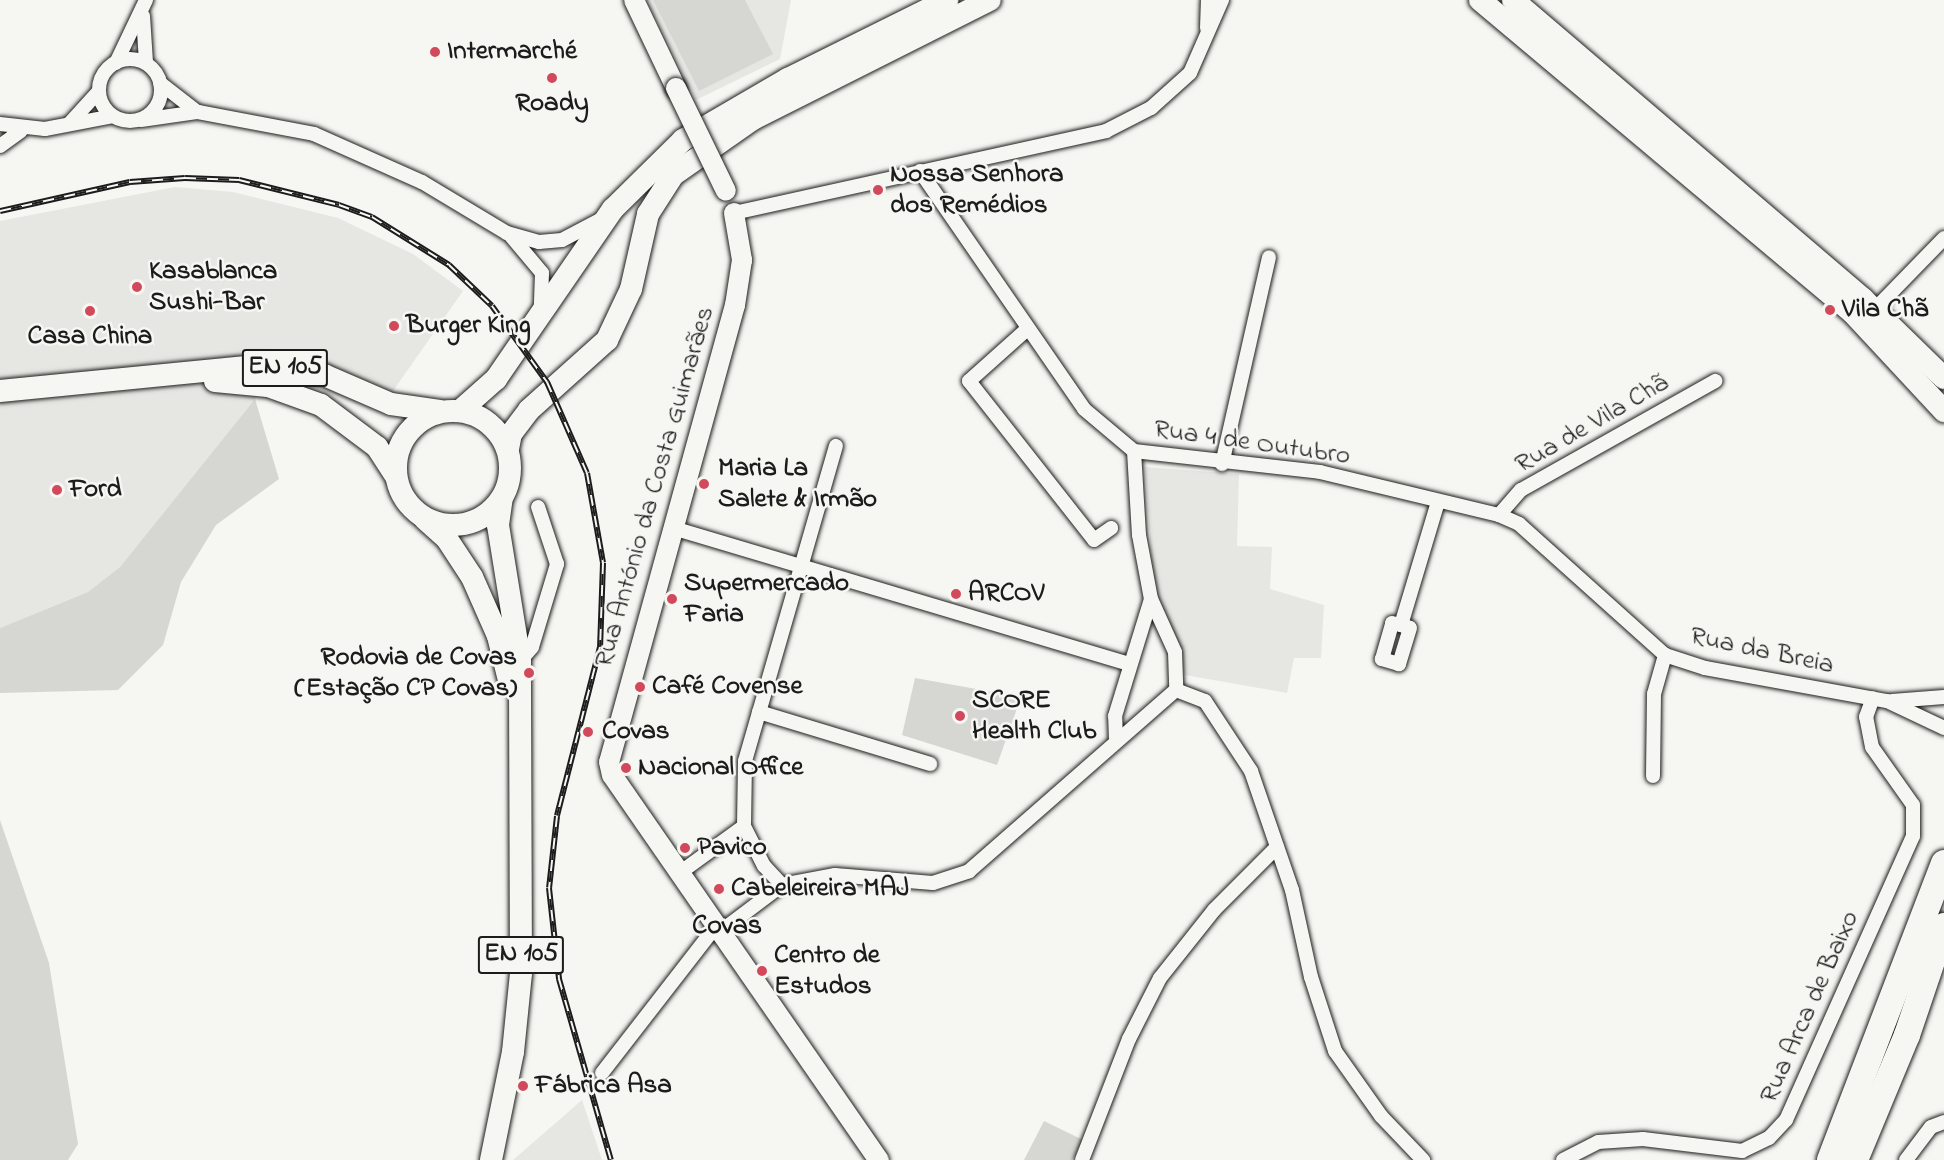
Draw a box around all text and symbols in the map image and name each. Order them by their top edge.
place label: Intermarché [447,36,577,68]
marker: Intermarché [428,45,442,59]
marker: Roady [545,71,559,85]
place label: Roady [515,88,589,120]
place label: Nossa Senhora dos Remédios [890,158,1064,221]
marker: Nossa Senhora dos Remédios [871,183,885,197]
place label: Kasablanca Sushi-Bar [149,255,277,318]
marker: Kasablanca Sushi-Bar [130,280,144,294]
place label: Vila Chã [1842,294,1928,326]
street label: Rua António da Costa Guimarães [588,303,722,671]
marker: Vila Chã [1823,303,1837,317]
marker: Casa China [83,304,97,318]
place label: Burger King [406,310,531,342]
marker: Burger King [387,319,401,333]
place label: Casa China [28,321,152,353]
road number: EN 105 [242,345,328,391]
street label: Rua de Vila Chã [1510,367,1674,481]
street label: Rua 4 de Outubro [1152,413,1352,473]
place label: Maria La Salete & Irmão [718,452,877,515]
place label: Ford [69,474,122,506]
marker: Maria La Salete & Irmão [695,475,713,493]
marker: Ford [50,483,64,497]
place label: Supermercado Faria [684,567,849,630]
place label: ARCOV [968,578,1044,610]
marker: ARCOV [949,587,963,601]
marker: Supermercado Faria [665,592,679,606]
street label: Rua da Breia [1687,620,1837,682]
place label: Rodovia de Covas (Estação CP Covas) [294,641,517,704]
marker: Rodovia de Covas (Estação CP Covas) [522,666,536,680]
place label: Café Covense [652,671,802,703]
marker: Café Covense [633,680,647,694]
place label: SCORE Health Club [972,684,1097,747]
marker: SCORE Health Club [953,709,967,723]
place label: Covas [602,716,670,748]
marker: Covas [579,723,597,741]
place label: Nacional Office [638,752,803,784]
marker: Nacional Office [619,761,633,775]
place label: Pavico [697,832,767,864]
marker: Pavico [678,841,692,855]
place label: Cabeleireira MAJ [731,873,909,905]
marker: Cabeleireira MAJ [712,882,726,896]
street label: Rua Arca de Baixo [1753,906,1867,1108]
district label: Covas [692,910,762,944]
road number: EN 105 [478,932,564,978]
place label: Centro de Estudos [774,939,880,1002]
marker: Centro de Estudos [755,964,769,978]
place label: Fábrica Asa [535,1070,672,1102]
marker: Fábrica Asa [516,1079,530,1093]

